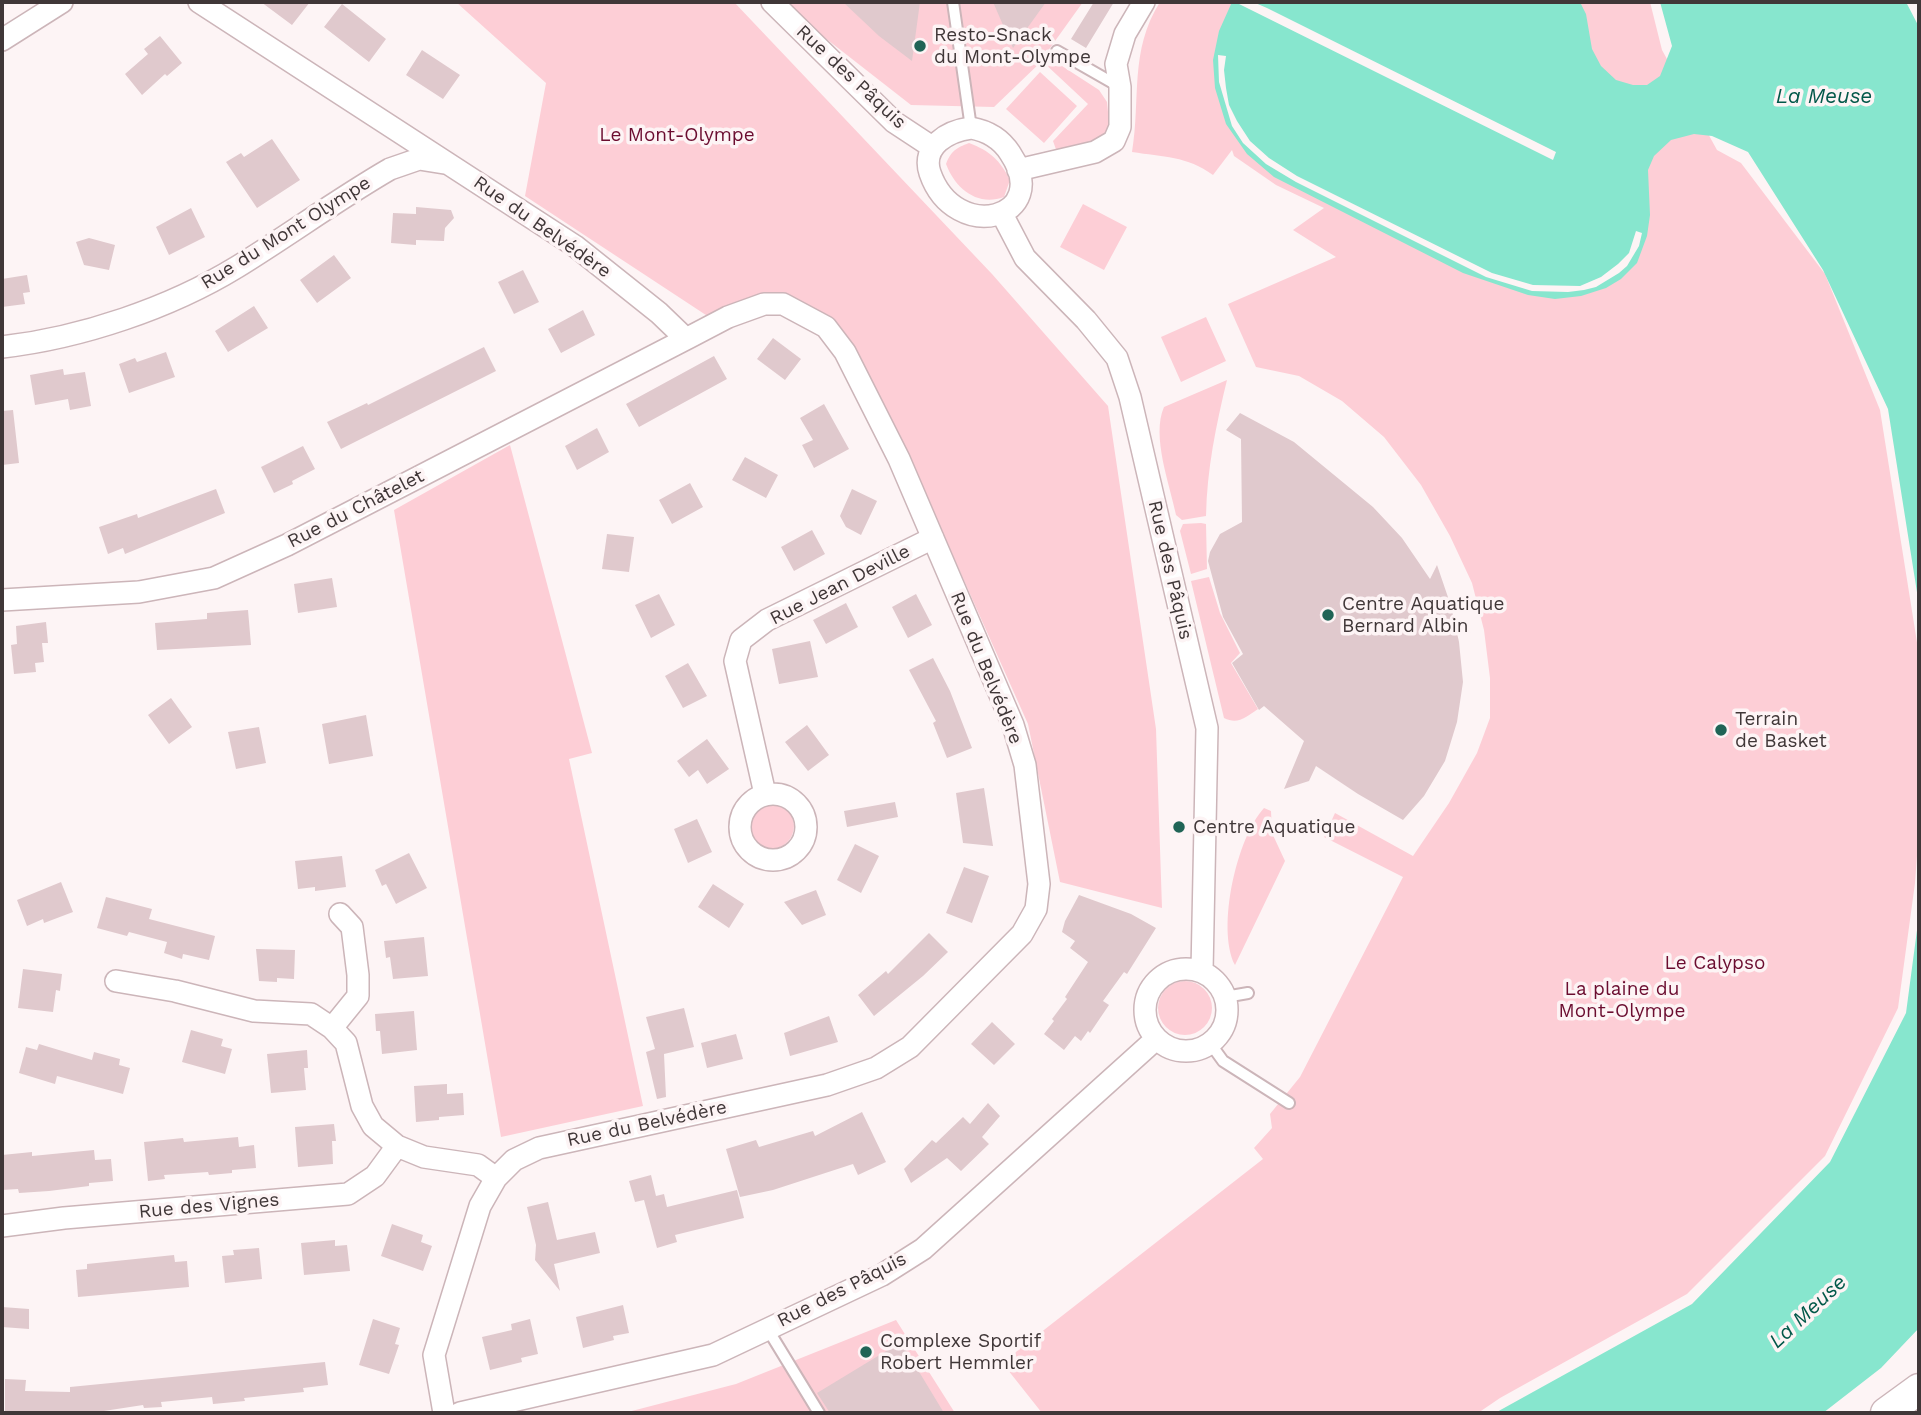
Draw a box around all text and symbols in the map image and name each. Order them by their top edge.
street label: Rue des Pâquis [791,20,911,134]
place label: Resto-Snack du Mont-Olympe [934,24,1091,68]
marker: Resto-Snack du Mont-Olympe [912,38,928,54]
water label: La Meuse [1776,84,1872,110]
park label: Le Mont-Olympe [599,124,755,146]
street label: Rue du Belvédère [469,171,615,283]
street label: Rue du Mont Olympe [197,172,375,294]
street label: Rue du Châtelet [284,465,428,553]
street label: Rue des Pâquis [1143,498,1197,642]
street label: Rue Jean Deville [766,540,914,630]
street label: Rue du Belvédère [945,588,1027,748]
place label: Centre Aquatique Bernard Albin [1342,593,1504,637]
marker: Centre Aquatique Bernard Albin [1320,607,1336,623]
place label: Terrain de Basket [1735,708,1827,752]
marker: Terrain de Basket [1713,722,1729,738]
place label: Centre Aquatique [1193,816,1355,838]
marker: Centre Aquatique [1171,819,1187,835]
park label: Le Calypso [1665,952,1765,974]
park label: La plaine du Mont-Olympe [1559,978,1685,1022]
street label: Rue du Belvédère [565,1096,729,1152]
street label: Rue des Vignes [138,1188,280,1224]
street label: Rue des Pâquis [774,1248,910,1332]
water label: La Meuse [1764,1270,1852,1354]
place label: Complexe Sportif Robert Hemmler [880,1330,1041,1374]
marker: Complexe Sportif Robert Hemmler [858,1344,874,1360]

